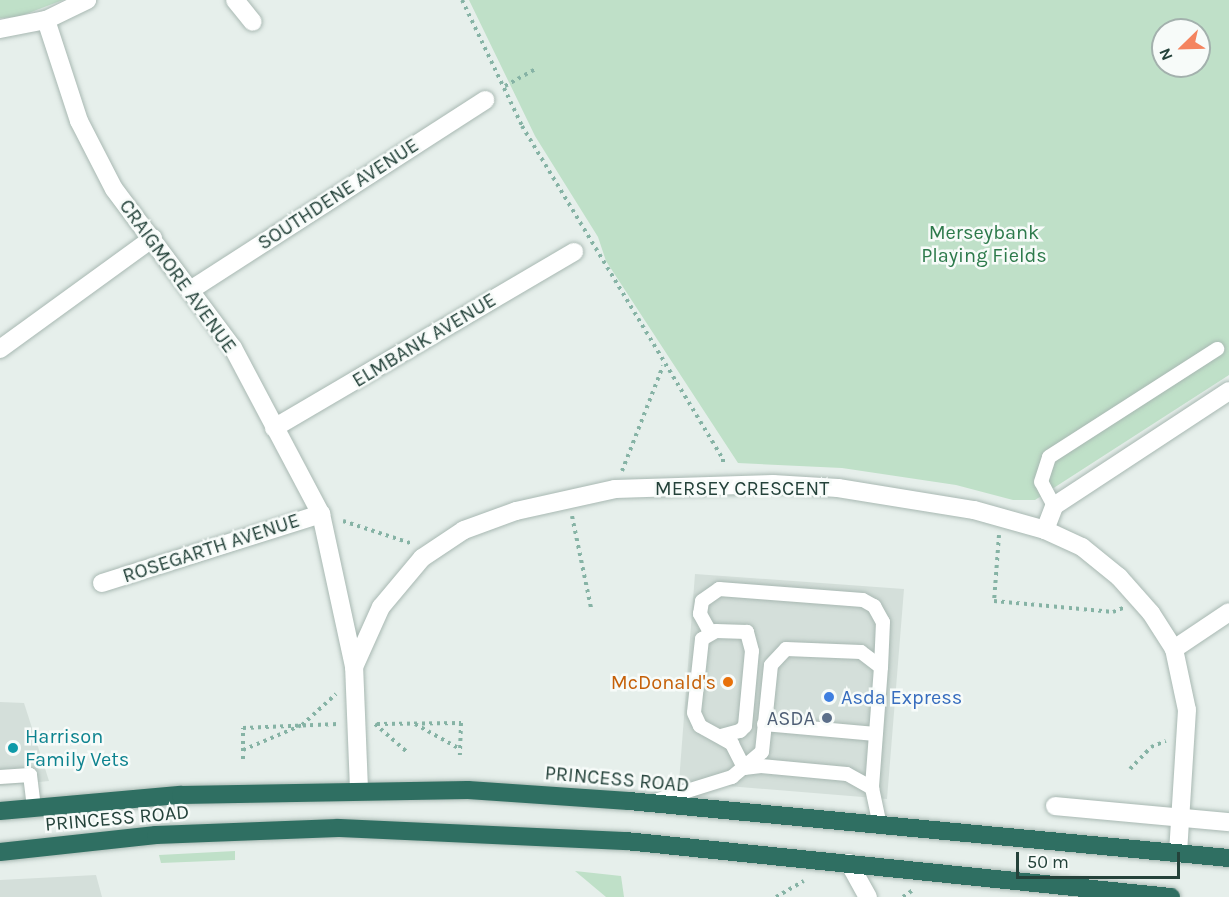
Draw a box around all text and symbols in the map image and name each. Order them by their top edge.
north arrow [1151,18,1211,78]
text: N [1155,45,1177,63]
street label: SOUTHDENE AVENUE [253,133,423,255]
street label: CRAIGMORE AVENUE [114,195,242,357]
park label: Merseybank Playing Fields [921,220,1047,267]
street label: ELMBANK AVENUE [348,288,500,392]
street label: MERSEY CRESCENT [655,476,829,500]
street label: ROSEGARTH AVENUE [119,508,303,588]
place label: McDonald's [611,670,716,694]
marker: McDonald's [721,675,735,689]
place label: Asda Express [841,685,962,709]
marker: Asda Express [822,690,836,704]
place label: ASDA [767,706,815,730]
marker: ASDA [820,711,834,725]
place label: Harrison Family Vets [25,724,129,771]
marker: Harrison Family Vets [6,741,20,755]
street label: PRINCESS ROAD [544,761,690,797]
street label: PRINCESS ROAD [44,800,190,836]
scale bar [1019,840,1182,878]
text: 50 m [1027,851,1069,873]

